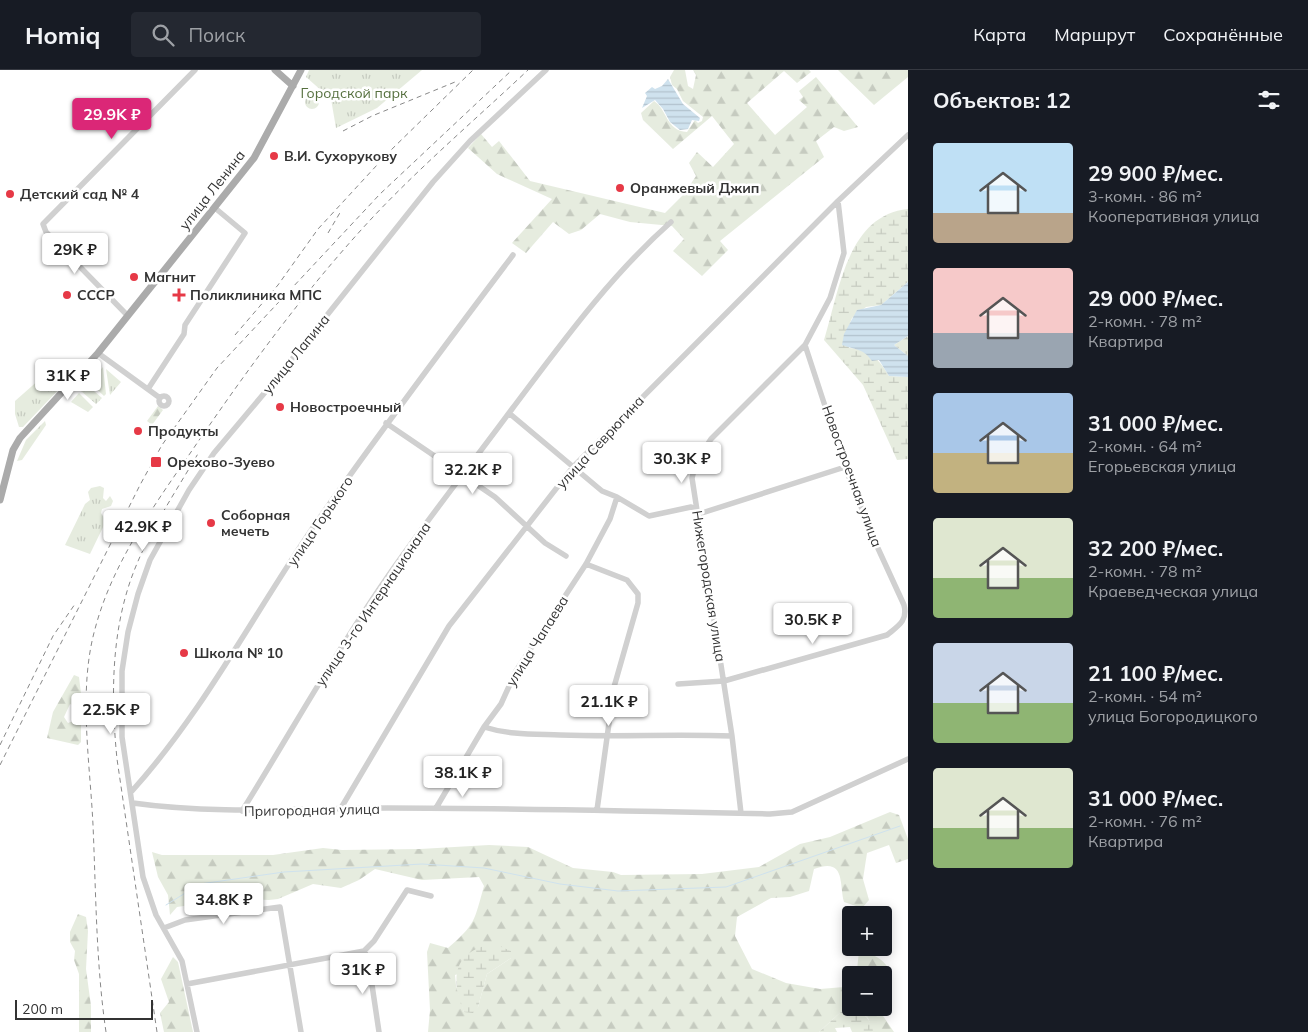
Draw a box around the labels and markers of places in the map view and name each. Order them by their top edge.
pin: 29.9K ₽ [66,98,158,140]
place label: В.И. Сухорукову [284,147,397,165]
marker: В.И. Сухорукову [268,150,280,162]
place label: Оранжевый Джип [630,179,759,197]
marker: Оранжевый Джип [614,182,626,194]
place label: Детский сад № 4 [20,185,140,203]
marker: Детский сад № 4 [4,188,16,200]
pin: 29K ₽ [40,232,110,275]
place label: Магнит [144,268,196,286]
marker: Магнит [128,271,140,283]
place label: СССР [77,286,115,304]
place label: Поликлиника МПС [190,286,322,304]
marker: Поликлиника МПС [172,288,186,302]
marker: СССР [61,289,73,301]
pin: 31K ₽ [33,358,103,401]
place label: Новостроечный [290,398,402,416]
marker: Новостроечный [274,401,286,413]
place label: Продукты [148,422,219,440]
marker: Продукты [132,425,144,437]
pin: 30.3K ₽ [636,442,728,484]
pin: 32.2K ₽ [427,452,519,495]
place label: Орехово-Зуево [167,453,275,471]
marker: Орехово-Зуево [149,455,163,469]
place label: Соборная мечеть [221,506,290,540]
pin: 42.9K ₽ [97,510,189,552]
marker: Соборная мечеть [205,517,217,529]
pin: 30.5K ₽ [767,602,859,645]
place label: Школа № 10 [194,644,283,662]
marker: Школа № 10 [178,647,190,659]
pin: 21.1K ₽ [563,684,655,727]
pin: 22.5K ₽ [65,692,157,735]
pin: 38.1K ₽ [417,756,509,798]
pin: 34.8K ₽ [178,882,270,925]
pin: 31K ₽ [328,952,398,995]

